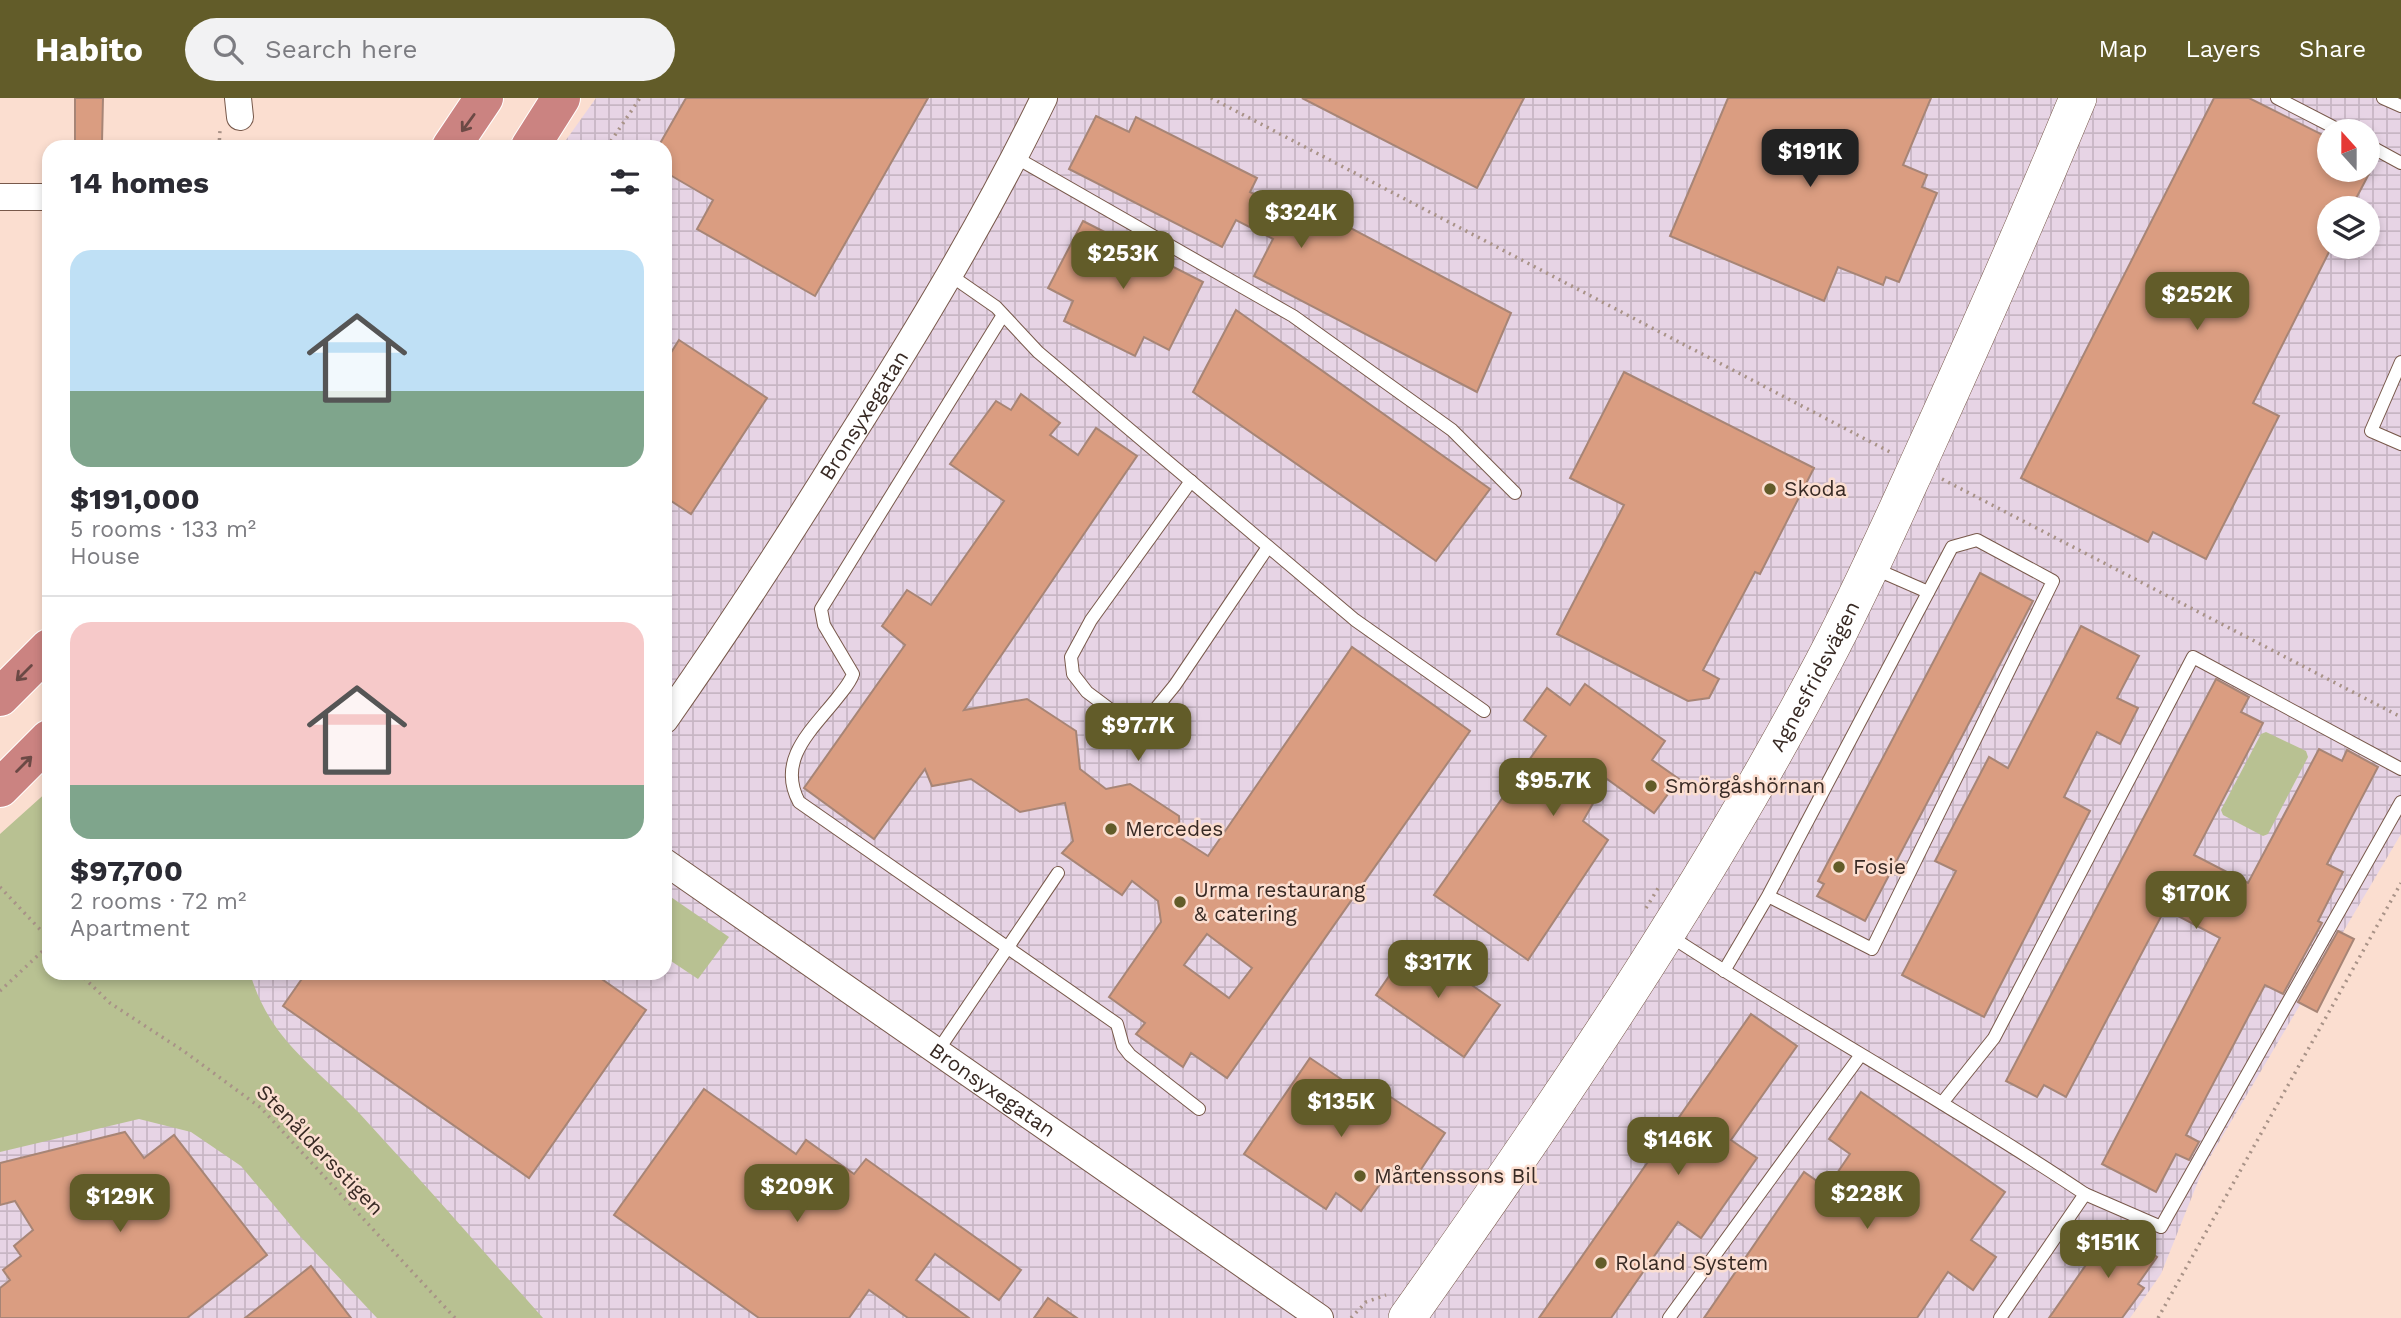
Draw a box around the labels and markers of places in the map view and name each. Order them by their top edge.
pin: $191K [1761,130,1859,189]
pin: $324K [1252,190,1350,250]
pin: $253K [1074,232,1172,291]
pin: $252K [2148,272,2246,332]
place label: Skoda [1784,476,1847,501]
marker: Skoda [1762,481,1778,497]
pin: $97.7K [1081,704,1195,763]
pin: $95.7K [1496,758,1610,818]
place label: Smörgåshörnan [1665,773,1825,798]
marker: Smörgåshörnan [1643,778,1659,794]
place label: Mercedes [1125,816,1223,841]
marker: Mercedes [1103,821,1119,837]
place label: Fosie [1853,854,1906,879]
marker: Fosie [1831,859,1847,875]
pin: $170K [2147,872,2245,931]
place label: Urma restaurang & catering [1194,877,1366,926]
marker: Urma restaurang & catering [1172,894,1188,910]
pin: $317K [1389,940,1487,1000]
pin: $135K [1292,1080,1390,1139]
pin: $146K [1629,1118,1727,1177]
place label: Mårtenssons Bil [1374,1163,1538,1188]
pin: $209K [748,1164,846,1224]
marker: Mårtenssons Bil [1352,1168,1368,1184]
pin: $228K [1818,1172,1916,1231]
pin: $129K [71,1174,169,1234]
pin: $151K [2059,1220,2157,1280]
place label: Roland System [1615,1250,1768,1275]
marker: Roland System [1593,1255,1609,1271]

